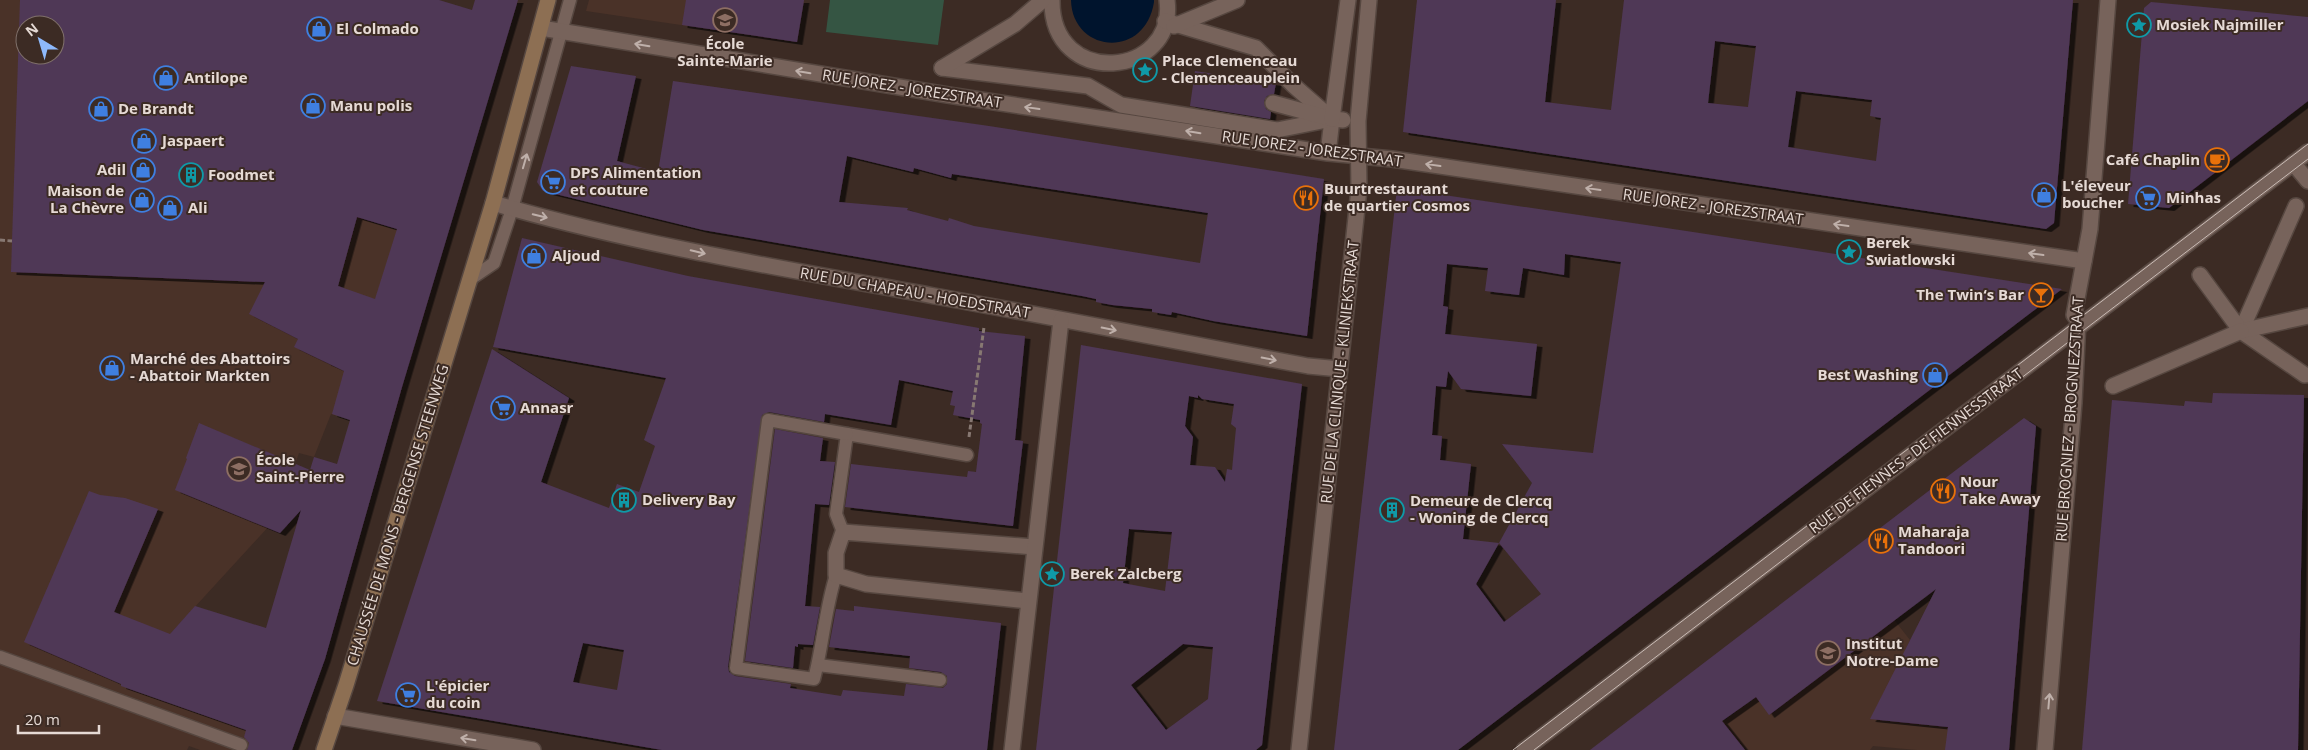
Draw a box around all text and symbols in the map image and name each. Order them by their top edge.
school or university icon: École Sainte-Marie [712,7,738,33]
place icon: Mosiek Najmiller [2126,12,2152,38]
place label: Mosiek Najmiller [2156,14,2284,34]
north arrow [15,15,65,65]
shop icon: El Colmado [306,16,332,42]
text: N [21,18,42,40]
place label: El Colmado [336,18,419,38]
place label: École Sainte-Marie [677,33,773,70]
one-way arrow [635,40,651,50]
place label: Place Clemenceau - Clemenceauplein [1162,50,1300,87]
place icon: Place Clemenceau - Clemenceauplein [1132,57,1158,83]
street label: RUE JOREZ - JOREZSTRAAT [821,64,1004,112]
shop icon: Antilope [153,65,179,91]
one-way arrow [795,66,811,76]
place label: Antilope [184,67,248,87]
shop icon: Manu polis [300,93,326,119]
place label: Manu polis [330,95,412,115]
shop icon: De Brandt [88,96,114,122]
place label: De Brandt [118,98,194,118]
one-way arrow [1025,103,1041,113]
street label: RUE JOREZ - JOREZSTRAAT [1221,125,1404,171]
one-way arrow [1185,127,1201,137]
shop icon: Jaspaert [131,128,157,154]
place label: Jaspaert [160,130,225,150]
cafe icon: Café Chaplin [2204,147,2230,173]
place label: Café Chaplin [2106,149,2200,169]
one-way arrow [521,154,531,170]
shop icon: Adil [130,157,156,183]
place label: Adil [97,159,126,179]
one-way arrow [1425,160,1441,170]
building icon: Foodmet [178,162,204,188]
place label: DPS Alimentation et couture [570,162,701,199]
place label: Foodmet [208,164,275,184]
supermarket icon: DPS Alimentation et couture [540,169,566,195]
place label: L'éleveur boucher [2062,175,2131,212]
place label: Buurtrestaurant de quartier Cosmos [1324,178,1470,215]
place label: Maison de La Chèvre [47,180,124,217]
shop icon: L'éleveur boucher [2031,182,2057,208]
street label: RUE JOREZ - JOREZSTRAAT [1622,183,1805,229]
one-way arrow [1586,184,1602,194]
restaurant icon: Buurtrestaurant de quartier Cosmos [1293,185,1319,211]
supermarket icon: Minhas [2135,185,2161,211]
shop icon: Maison de La Chèvre [129,187,155,213]
place label: Minhas [2166,187,2221,207]
shop icon: Ali [157,195,183,221]
place label: Ali [188,197,208,217]
one-way arrow [531,212,547,221]
one-way arrow [1833,220,1849,230]
place label: Berek Swiatlowski [1866,232,1955,269]
street label: RUE DE LA CLINIQUE - KLINIEKSTRAAT [1315,239,1363,504]
place icon: Berek Swiatlowski [1836,239,1862,265]
shop icon: Aljoud [521,243,547,269]
place label: Aljoud [552,245,600,265]
one-way arrow [690,248,706,257]
one-way arrow [2029,249,2045,259]
street label: RUE DU CHAPEAU - HOEDSTRAAT [798,262,1033,322]
bar icon: The Twin‘s Bar [2028,282,2054,308]
place label: The Twin‘s Bar [1916,284,2024,304]
street label: RUE BROGNIEZ - BROGNIEZSTRAAT [2050,295,2088,542]
one-way arrow [1101,324,1117,334]
place label: Marché des Abattoirs - Abattoir Markten [130,348,290,385]
one-way arrow [1260,354,1276,364]
shop icon: Marché des Abattoirs - Abattoir Markten [99,355,125,381]
street label: CHAUSSÉE DE MONS - BERGENSE STEENWEG [342,362,453,668]
shop icon: Best Washing [1922,362,1948,388]
street label: RUE DE FIENNES - DE FIENNESSTRAAT [1804,363,2027,537]
place label: Best Washing [1817,364,1919,384]
supermarket icon: Annasr [490,395,516,421]
place label: Annasr [520,397,574,417]
place label: École Saint-Pierre [256,449,345,486]
school or university icon: École Saint-Pierre [226,456,252,482]
place label: Nour Take Away [1960,471,2041,508]
restaurant icon: Nour Take Away [1930,478,1956,504]
building icon: Delivery Bay [611,487,637,513]
place label: Delivery Bay [642,489,736,509]
place label: Demeure de Clercq - Woning de Clercq [1410,490,1552,527]
building icon: Demeure de Clercq - Woning de Clercq [1379,497,1405,523]
place label: Maharaja Tandoori [1898,521,1970,558]
restaurant icon: Maharaja Tandoori [1868,528,1894,554]
place icon: Berek Zalcberg [1039,561,1065,587]
place label: Berek Zalcberg [1070,563,1182,583]
place label: Institut Notre-Dame [1846,633,1938,670]
school or university icon: Institut Notre-Dame [1815,640,1841,666]
place label: L'épicier du coin [426,675,490,712]
supermarket icon: L'épicier du coin [395,682,421,708]
one-way arrow [2044,694,2053,710]
scale bar [18,702,99,734]
text: 20 m [25,709,60,729]
one-way arrow [460,734,476,744]

